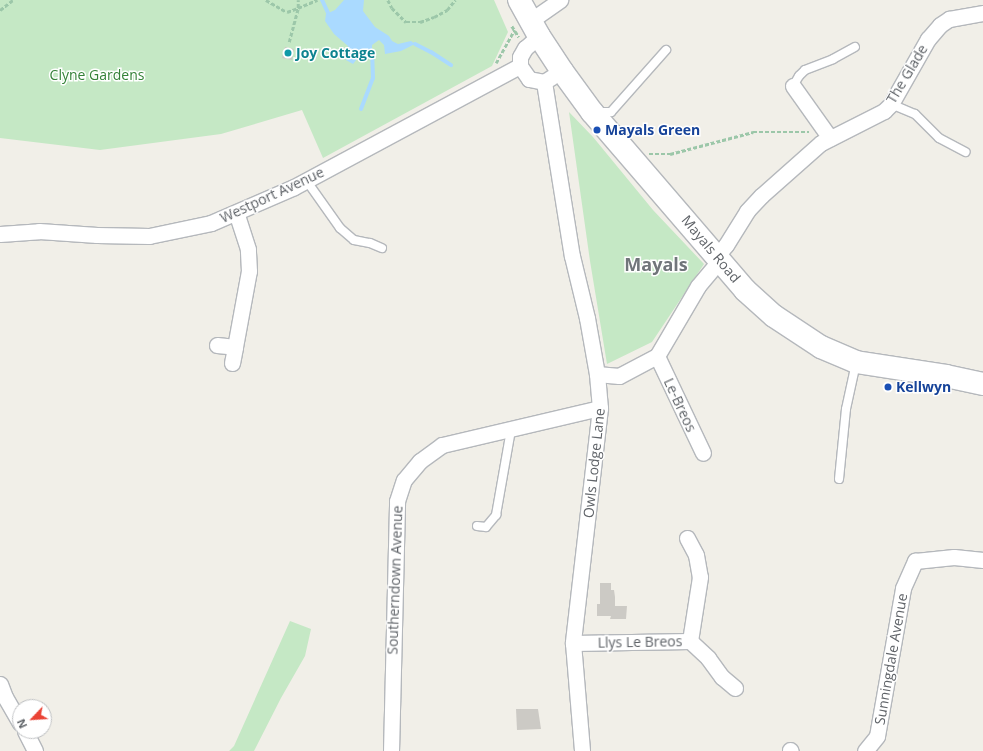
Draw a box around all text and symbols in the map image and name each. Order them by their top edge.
street label: The Glade [883,42,931,106]
place label: Joy Cottage [296,45,375,61]
marker: Joy Cottage [283,48,293,58]
park label: Clyne Gardens [50,67,144,83]
place label: Mayals Green [605,122,700,138]
marker: Mayals Green [592,125,602,135]
street label: Westport Avenue [217,164,327,226]
street label: Mayals Road [678,212,744,286]
district label: Mayals [624,253,688,275]
street label: Le-Breos [660,375,700,435]
place label: Kellwyn [896,379,951,395]
marker: Kellwyn [883,382,893,392]
street label: Owls Lodge Lane [580,407,608,519]
street label: Southerndown Avenue [384,505,406,655]
street label: Sunningdale Avenue [871,592,911,726]
street label: Llys Le Breos [598,633,682,651]
north arrow [12,699,52,739]
text: N [13,717,30,731]

